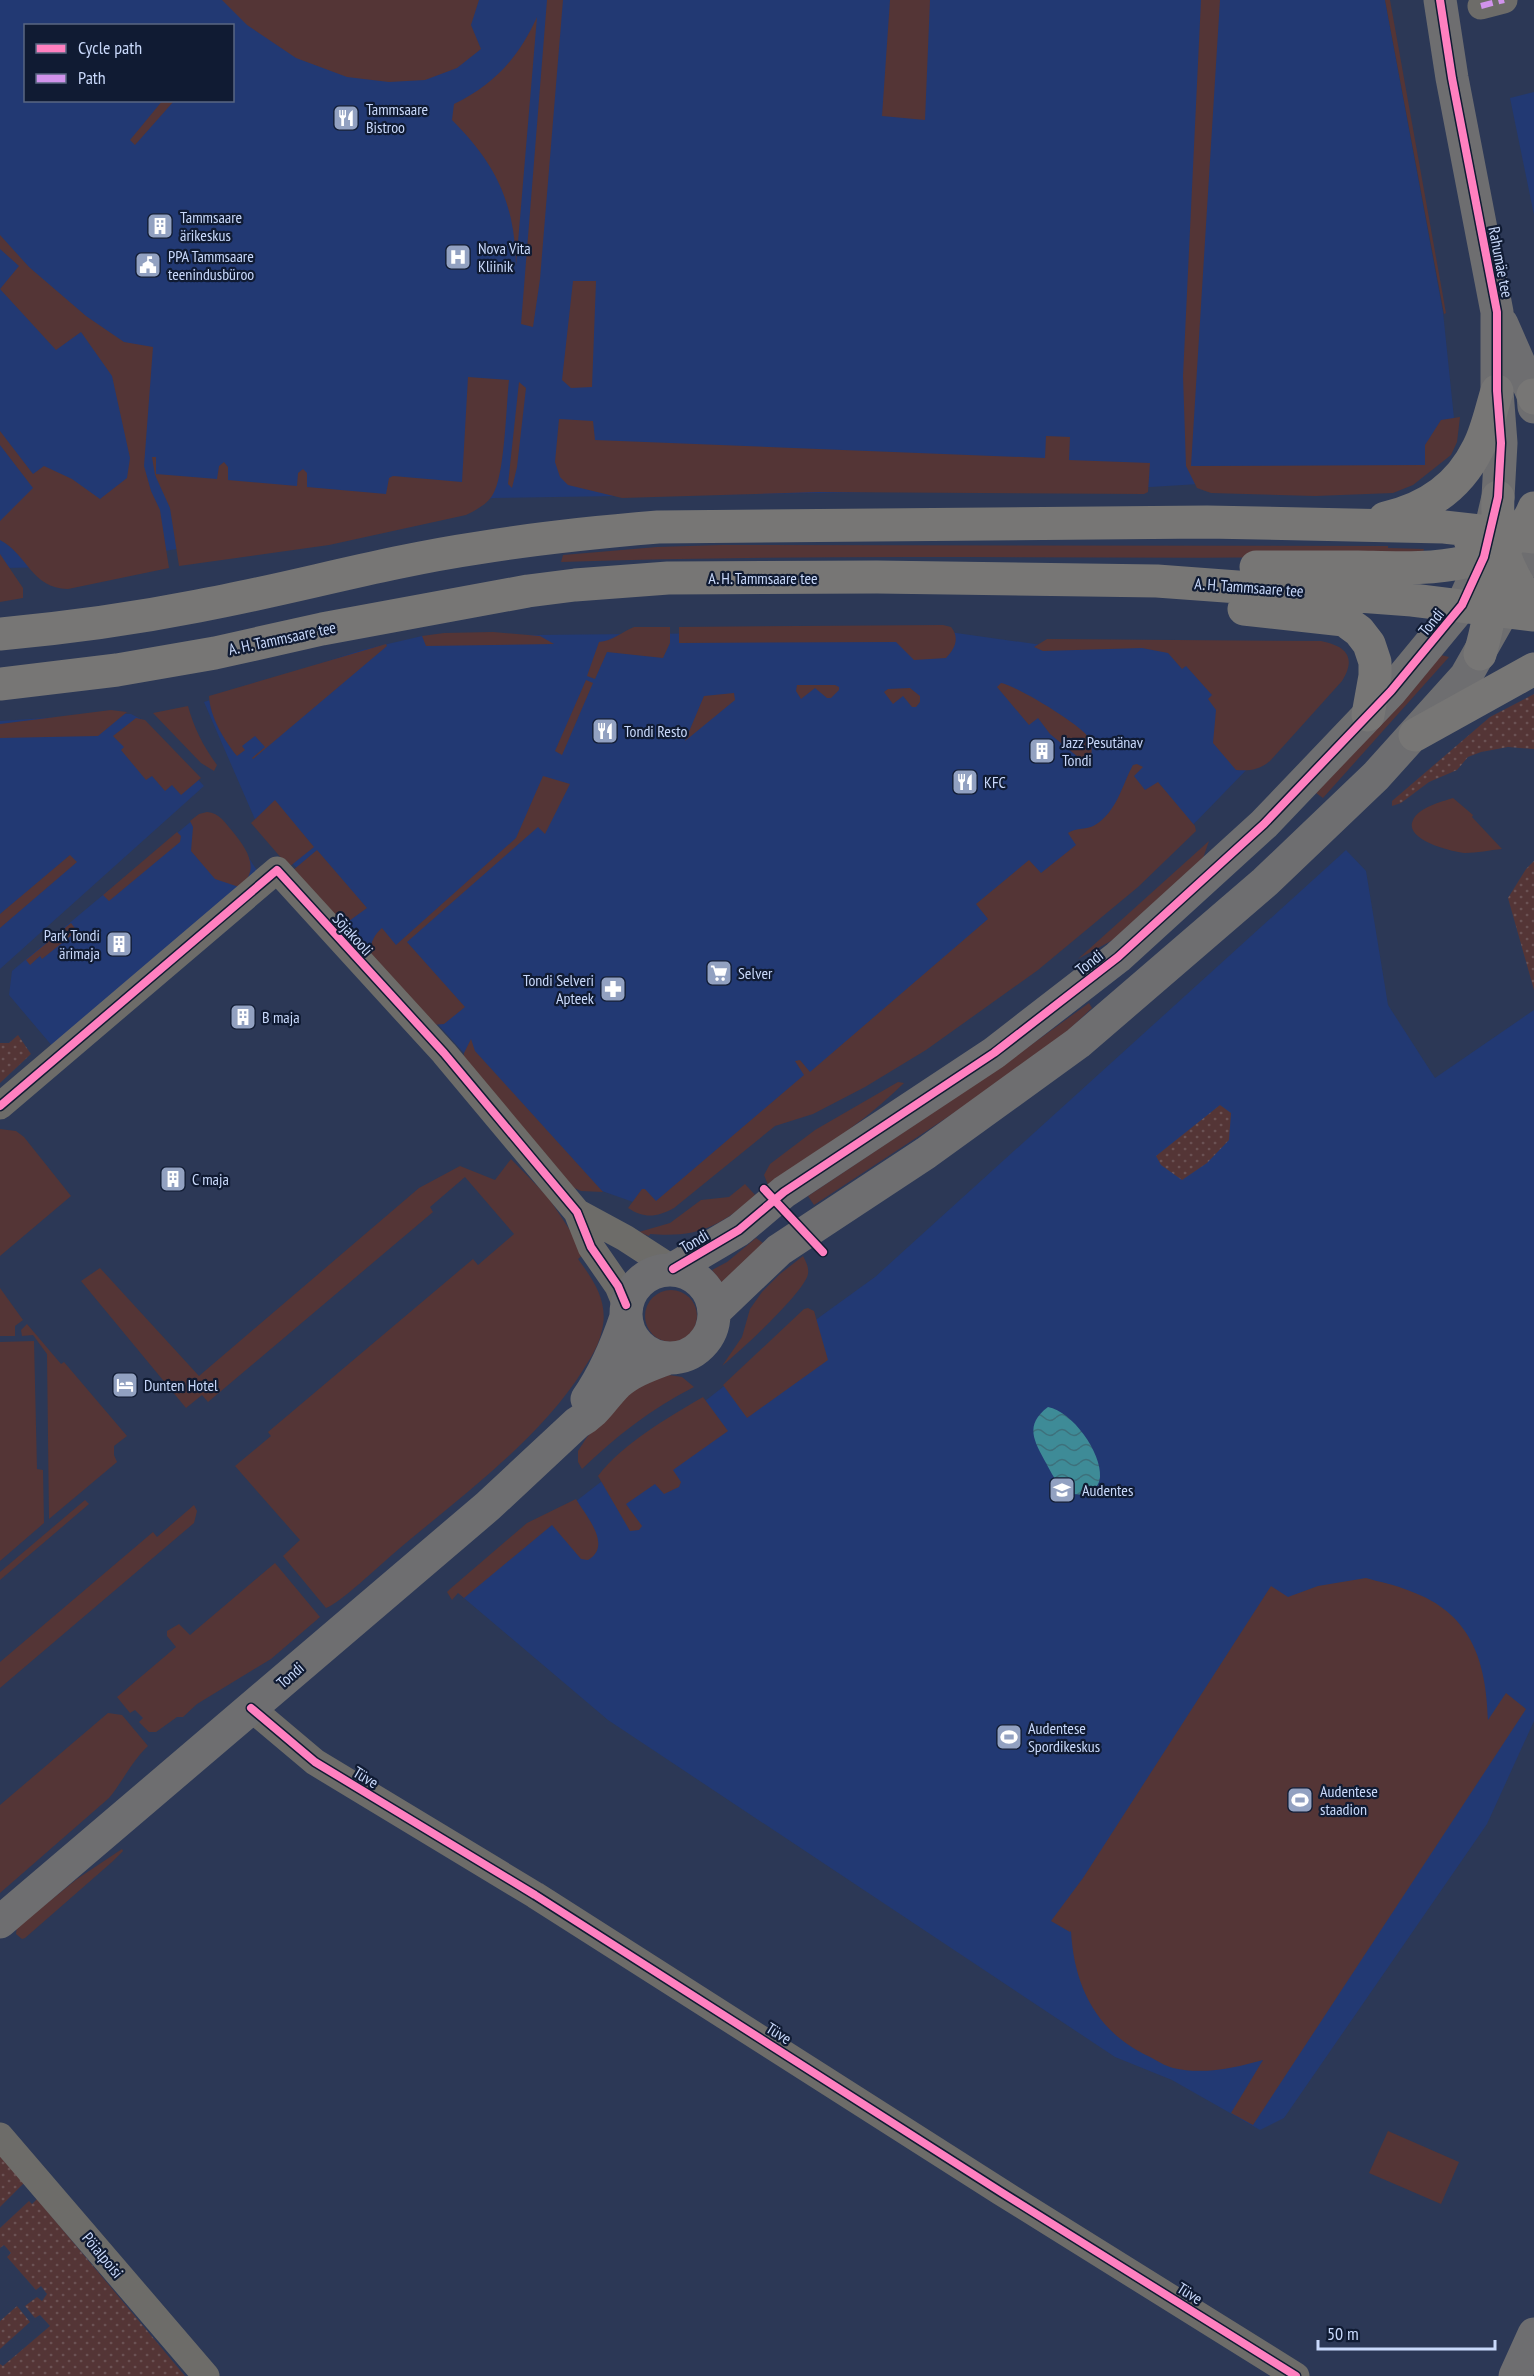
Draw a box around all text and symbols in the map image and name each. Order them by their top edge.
legend [24,24,234,102]
text: Cycle path [78,36,142,59]
text: Path [78,66,106,89]
place label: Tammsaare Bistroo [366,99,428,137]
restaurant icon: Tammsaare Bistroo [331,103,361,133]
place label: Tammsaare ärikeskus [180,207,242,245]
building icon: Tammsaare ärikeskus [145,211,175,241]
street label: Rahumäe tee [1484,225,1518,299]
place label: Nova Vita Kliinik [478,238,531,276]
hospital icon: Nova Vita Kliinik [443,242,473,272]
place label: PPA Tammsaare teenindusbüroo [168,246,254,284]
public building icon: PPA Tammsaare teenindusbüroo [133,250,163,280]
street label: A. H. Tammsaare tee [708,568,818,588]
street label: A. H. Tammsaare tee [1194,573,1304,601]
street label: Tondi [1414,604,1448,640]
street label: A. H. Tammsaare tee [226,617,338,659]
restaurant icon: Tondi Resto [590,716,620,746]
place label: Tondi Resto [624,721,688,741]
place label: Jazz Pesutänav Tondi [1061,732,1144,770]
building icon: Jazz Pesutänav Tondi [1027,736,1057,766]
restaurant icon: KFC [950,767,980,797]
place label: KFC [984,772,1006,792]
street label: Sõjakooli [329,908,377,960]
place label: Park Tondi ärimaja [44,925,100,963]
building icon: Park Tondi ärimaja [104,929,134,959]
street label: Tondi [1071,945,1107,979]
supermarket icon: Selver [704,958,734,988]
place label: Selver [738,963,773,983]
place label: Tondi Selveri Apteek [523,970,595,1008]
pharmacy icon: Tondi Selveri Apteek [598,974,628,1004]
building icon: B maja [228,1002,258,1032]
place label: B maja [262,1007,300,1027]
building icon: C maja [158,1164,188,1194]
place label: C maja [192,1169,229,1189]
street label: Tondi [676,1225,712,1257]
hotel icon: Dunten Hotel [110,1370,140,1400]
place label: Dunten Hotel [144,1375,218,1395]
school or university icon: Audentes [1047,1475,1077,1505]
place label: Audentes [1082,1480,1133,1500]
street label: Tondi [272,1658,308,1692]
place label: Audentese Spordikeskus [1028,1718,1100,1756]
sports icon: Audentese Spordikeskus [994,1722,1024,1752]
street label: Tüve [350,1762,382,1792]
place label: Audentese staadion [1320,1781,1378,1819]
sports icon: Audentese staadion [1285,1785,1315,1815]
street label: Tüve [763,2018,795,2048]
street label: Pöialpoisi [78,2228,128,2282]
street label: Tüve [1174,2278,1206,2308]
scale bar [1318,2313,1495,2351]
text: 50 m [1327,2322,1359,2345]

